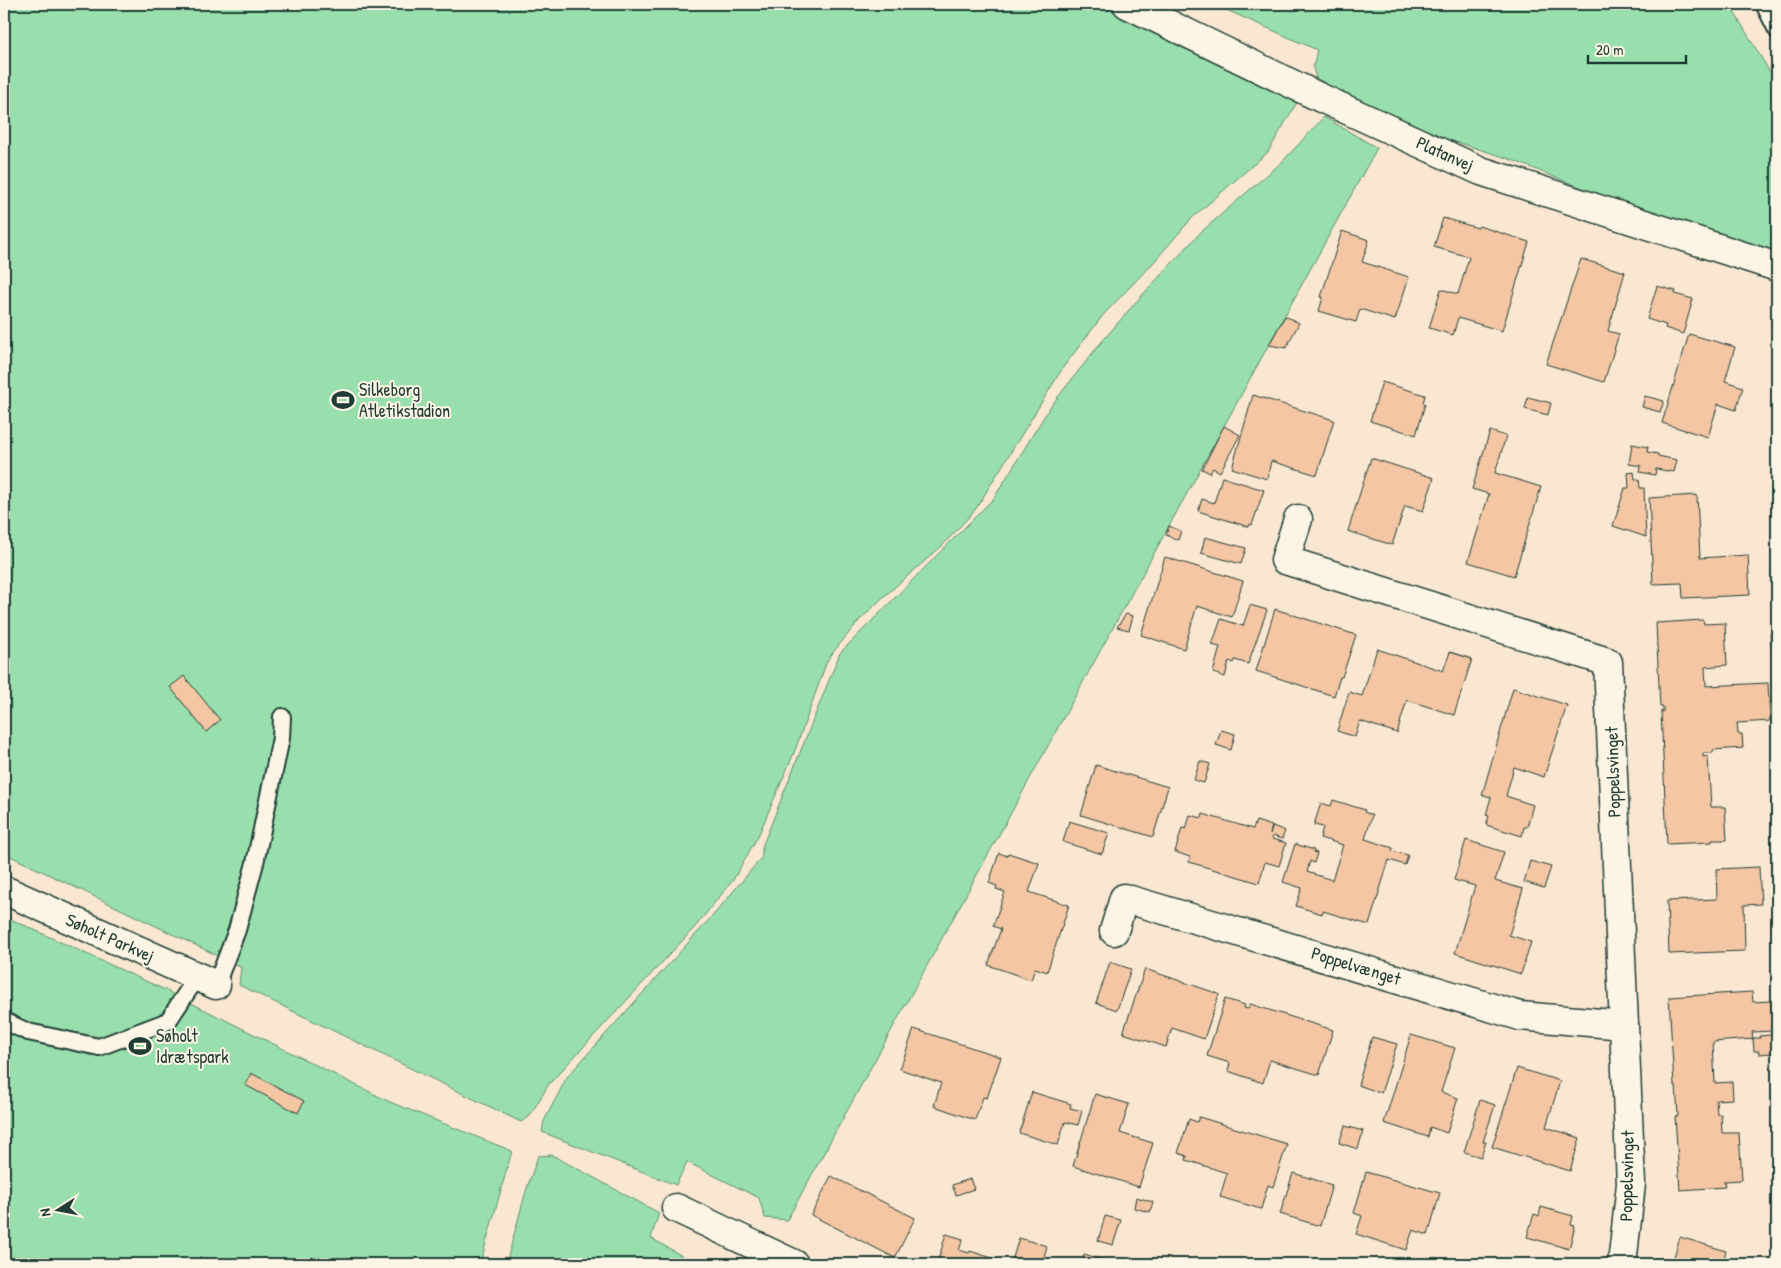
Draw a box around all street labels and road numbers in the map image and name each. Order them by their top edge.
street label: Platanvej [1412,130,1478,177]
street label: Poppelsvinget [1598,725,1627,818]
street label: Søholt Parkvej [62,907,158,968]
street label: Poppelvænget [1308,940,1405,991]
street label: Poppelsvinget [1613,1130,1640,1222]

